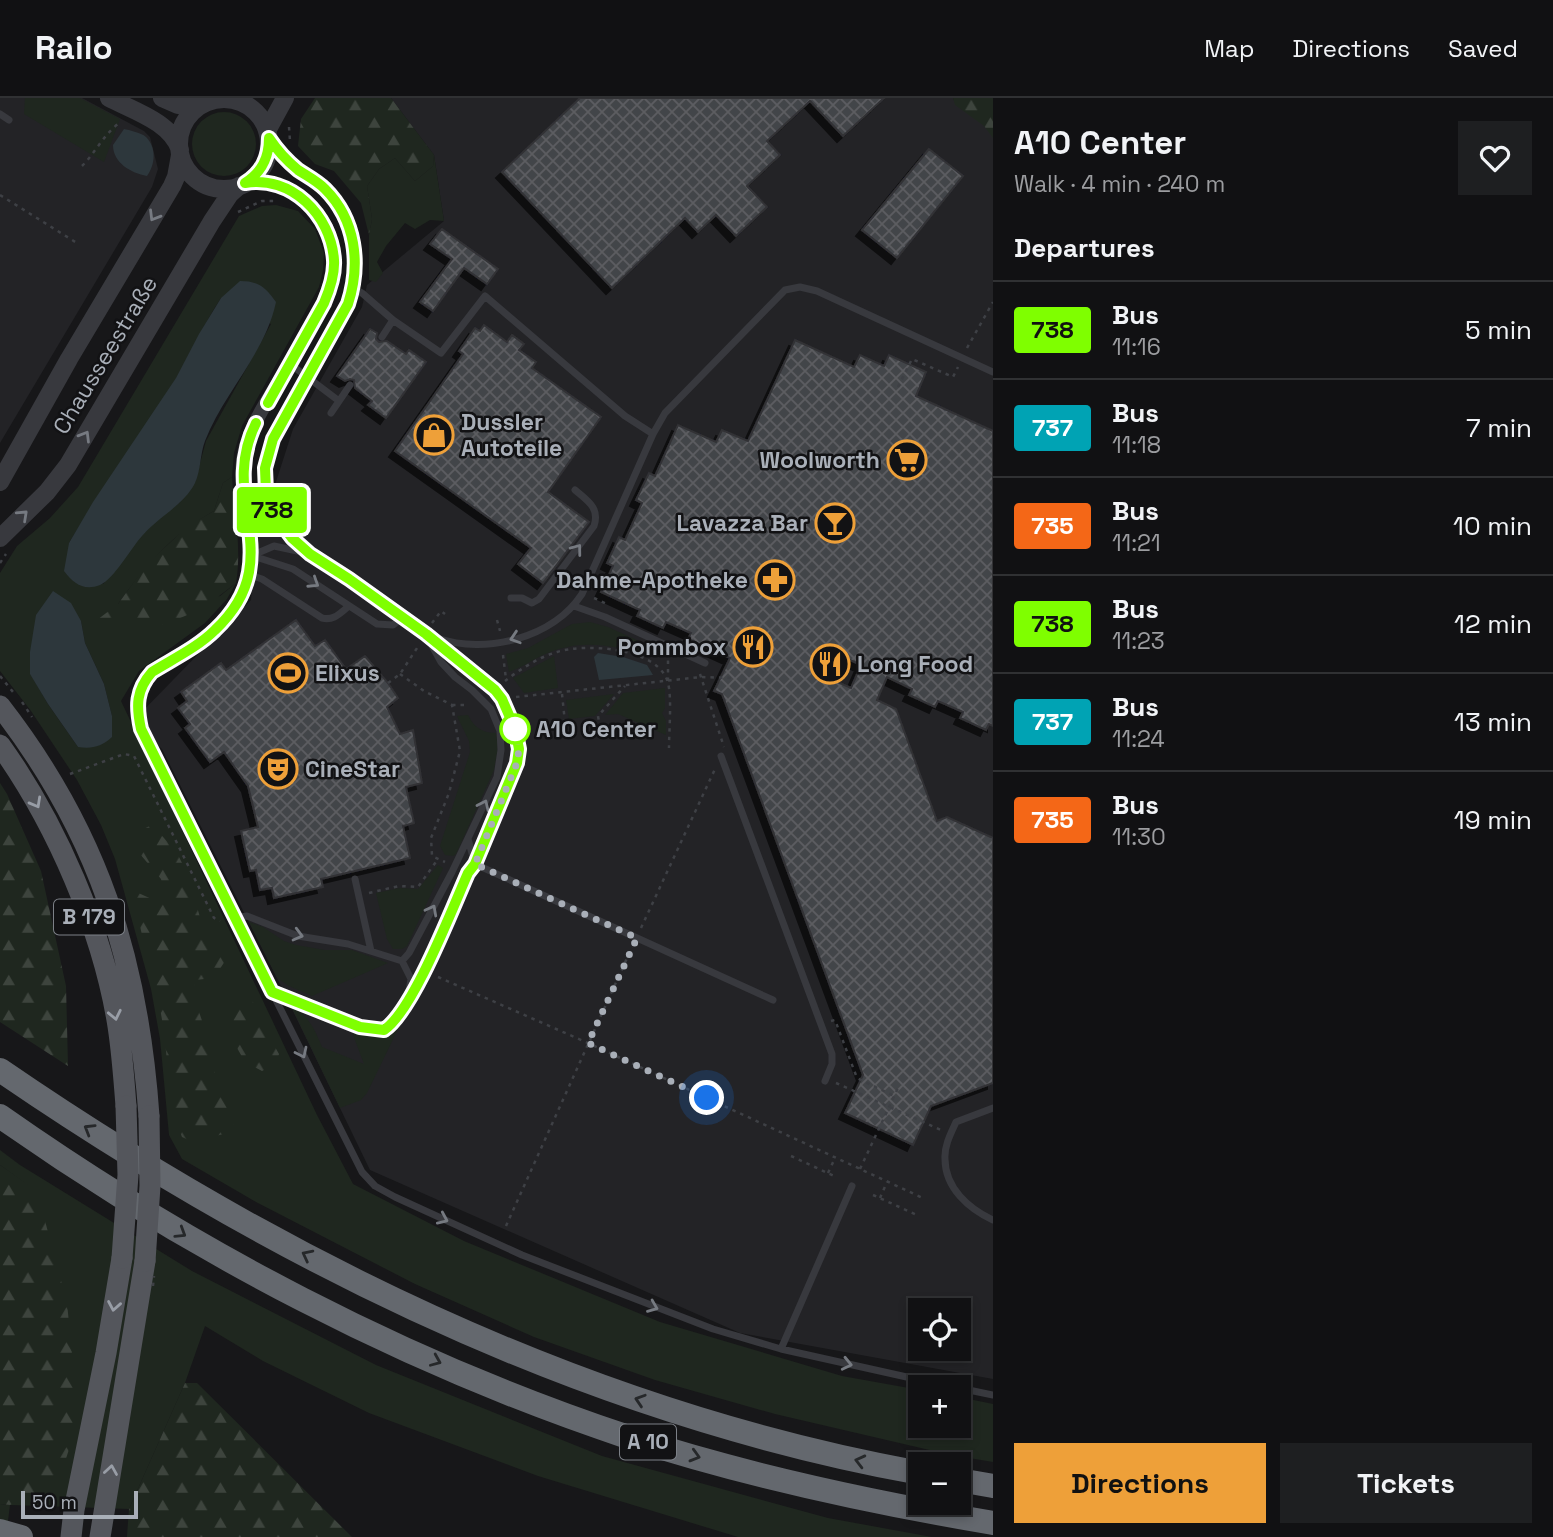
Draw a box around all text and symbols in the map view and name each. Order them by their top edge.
text: Railo [35,27,113,69]
text: Map [1204,33,1254,64]
text: Directions [1292,33,1410,64]
text: Saved [1448,33,1518,64]
button: heart [1458,121,1532,195]
text: A10 Center [1014,122,1186,164]
text: Walk · 4 min · 240 m [1014,169,1225,199]
one-way arrow [149,209,162,222]
text: Departures [1014,231,1155,265]
street label: Chausseestraße [46,270,164,440]
text: Bus [1112,298,1159,332]
text: 5 min [1465,313,1532,347]
text: 738 [1031,314,1074,345]
text: 11:16 [1112,332,1161,362]
text: Bus [1112,396,1159,430]
place label: Dussler Autoteile [461,407,562,463]
text: 7 min [1466,411,1532,445]
text: 737 [1032,412,1073,443]
shop icon: Dussler Autoteile [413,414,455,456]
one-way arrow [77,430,90,443]
text: 11:18 [1112,430,1161,460]
supermarket icon: Woolworth [886,439,928,481]
place label: Woolworth [759,445,880,475]
line badge: 738 [232,487,312,533]
text: 738 [251,494,293,525]
text: Bus [1112,494,1159,528]
bar icon: Lavazza Bar [814,502,856,544]
place label: Lavazza Bar [677,508,808,538]
text: 10 min [1453,509,1532,543]
text: 735 [1031,510,1074,541]
one-way arrow [15,511,28,523]
text: 11:21 [1112,528,1161,558]
one-way arrow [568,544,581,557]
pharmacy icon: Dahme-Apotheke [754,559,796,601]
place label: Dahme-Apotheke [556,565,748,595]
one-way arrow [307,575,320,588]
text: Bus [1112,592,1159,626]
text: 12 min [1454,607,1532,641]
text: 738 [1031,608,1074,639]
restaurant icon: Pommbox [732,626,774,668]
text: 11:23 [1112,626,1165,656]
one-way arrow [509,630,521,645]
place label: Pommbox [617,632,726,662]
restaurant icon: Long Food [809,643,851,685]
place label: Long Food [857,649,973,679]
sports icon: Elixus [267,652,309,694]
place label: Elixus [315,658,380,688]
text: Bus [1112,690,1159,724]
text: 13 min [1454,705,1532,739]
text: 737 [1032,706,1073,737]
marker: A10 Center [500,714,530,744]
place label: A10 Center [536,714,656,744]
text: 11:24 [1112,724,1165,754]
theatre icon: CineStar [257,748,299,790]
place label: CineStar [305,754,400,784]
text: Bus [1112,788,1159,822]
one-way arrow [28,796,42,808]
one-way arrow [476,800,490,812]
text: 19 min [1454,803,1532,837]
text: 735 [1031,804,1074,835]
text: 11:30 [1112,822,1166,852]
road number: B 179 [54,900,124,934]
one-way arrow [424,905,437,917]
one-way arrow [292,927,304,941]
one-way arrow [107,1009,122,1021]
one-way arrow [294,1046,308,1058]
your location [689,1080,724,1115]
one-way arrow [84,1124,97,1137]
one-way arrow [435,1211,448,1225]
one-way arrow [173,1225,186,1238]
one-way arrow [302,1250,314,1264]
one-way arrow [646,1298,658,1312]
map controls [908,1298,971,1515]
button: locate [908,1298,971,1361]
one-way arrow [107,1300,122,1312]
one-way arrow [428,1353,441,1367]
one-way arrow [841,1356,853,1370]
button: + [908,1375,971,1438]
one-way arrow [634,1393,646,1408]
road number: A 10 [620,1424,676,1460]
button: Directions [1014,1443,1266,1523]
button: Tickets [1280,1443,1532,1523]
one-way arrow [689,1448,701,1463]
button: − [908,1452,971,1515]
one-way arrow [854,1455,866,1469]
one-way arrow [103,1464,118,1476]
scale bar [21,1488,138,1520]
text: 50 m [32,1490,77,1515]

